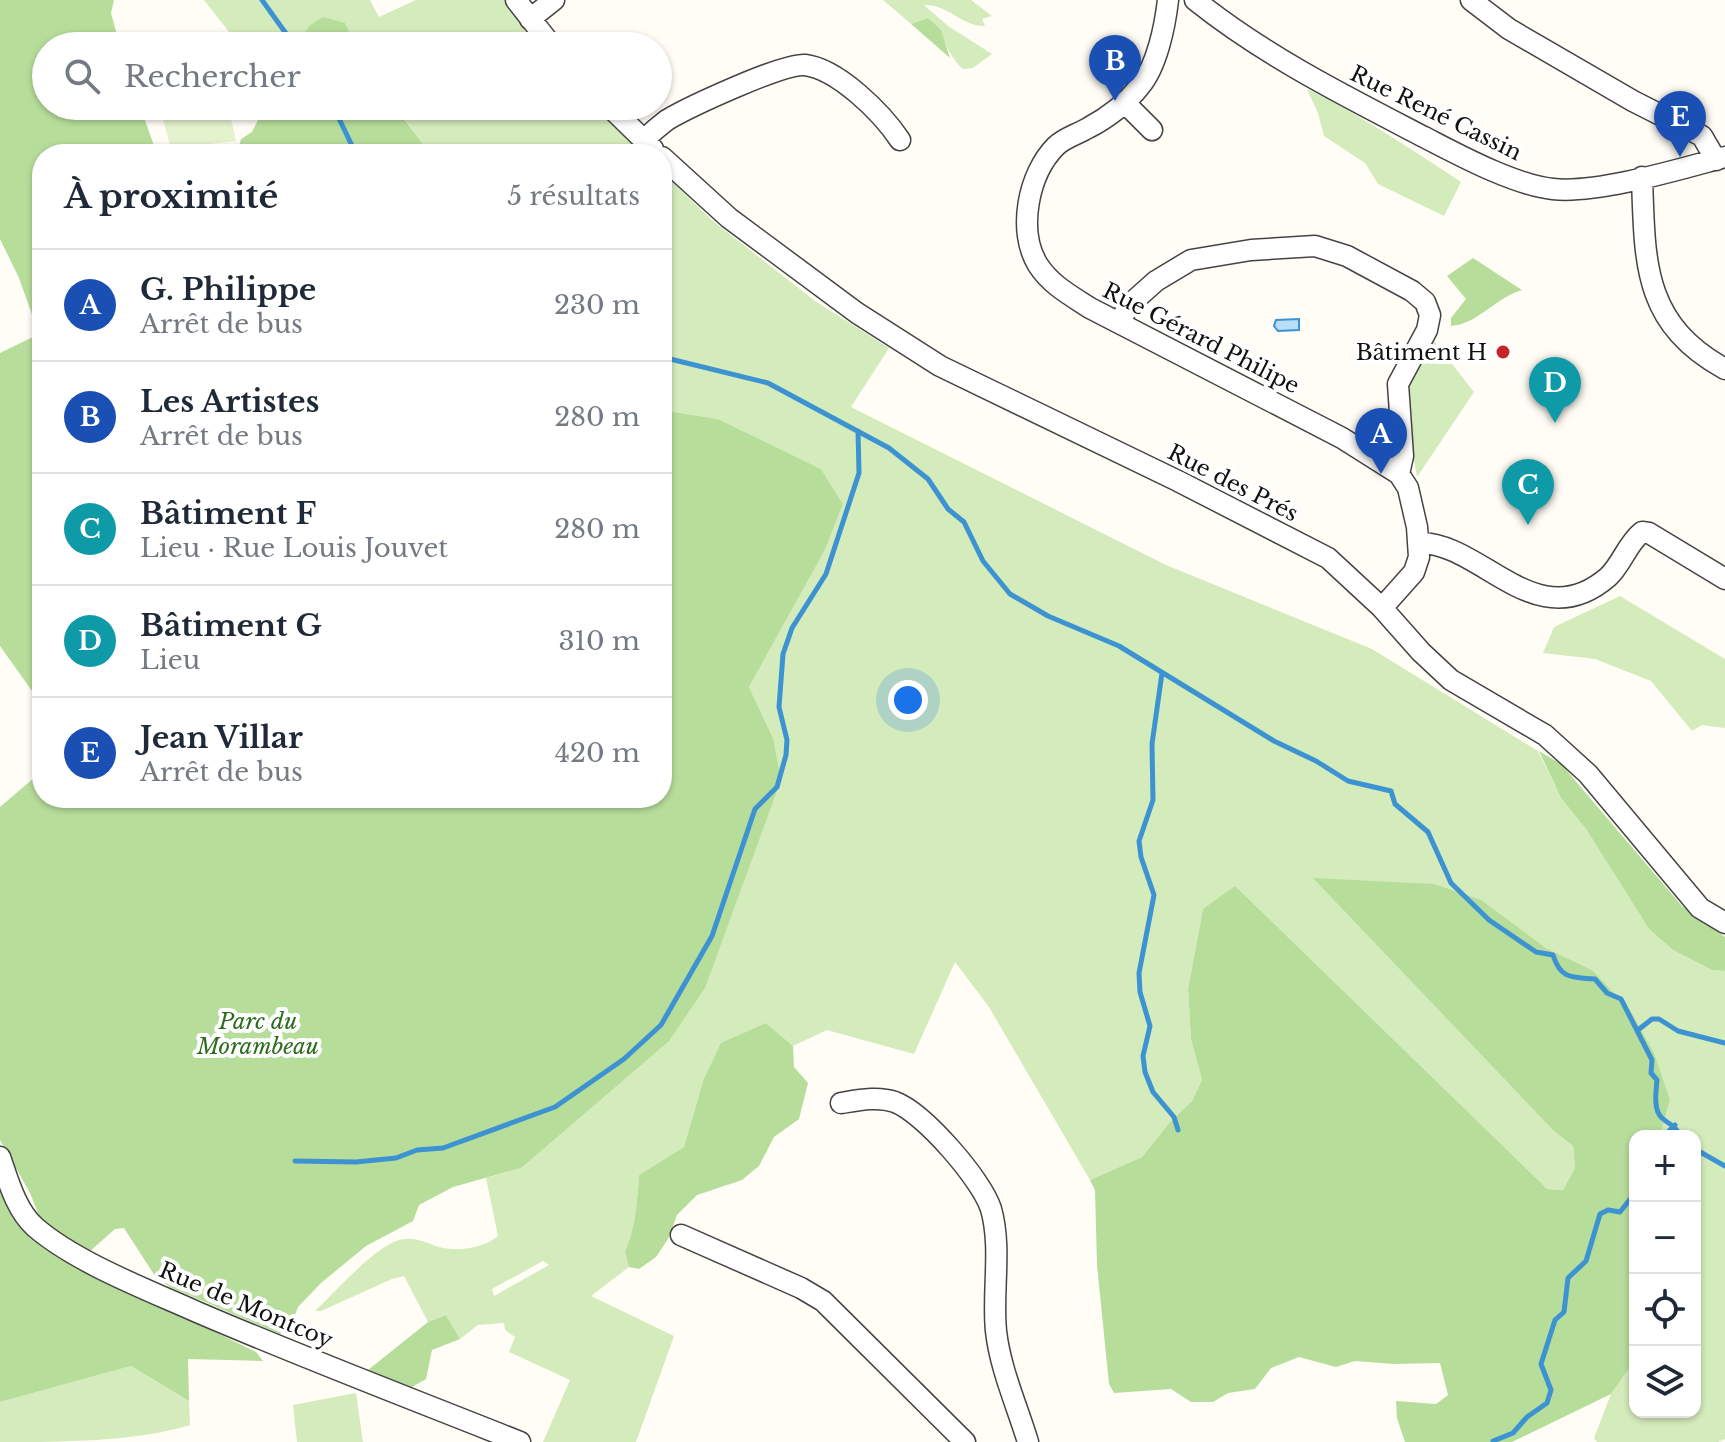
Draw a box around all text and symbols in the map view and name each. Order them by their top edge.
search box [32,32,672,120]
pin: B [1089,35,1141,101]
icon: search [60,54,104,98]
text: Rechercher [124,58,301,95]
street label: Rue René Cassin [1346,60,1526,166]
pin: E [1654,91,1706,157]
text: À proximité [64,175,278,217]
text: 5 résultats [507,180,640,212]
text: G. Philippe [140,271,316,308]
street label: Rue Gérard Philipe [1098,277,1304,399]
text: A [79,289,101,321]
text: 230 m [554,289,640,321]
text: Arrêt de bus [140,308,303,340]
place label: Bâtiment H [1356,339,1487,366]
marker: Bâtiment H [1494,343,1512,361]
pin: D [1529,357,1581,423]
text: Les Artistes [140,383,319,420]
text: B [80,401,100,433]
text: 280 m [554,401,640,433]
pin: A [1355,408,1407,474]
text: Arrêt de bus [140,420,303,452]
street label: Rue des Prés [1163,439,1303,527]
pin: C [1502,459,1554,525]
text: Bâtiment F [140,495,316,532]
text: C [79,513,101,545]
text: 280 m [554,513,640,545]
text: Lieu · Rue Louis Jouvet [140,532,448,564]
text: Bâtiment G [140,607,322,644]
text: D [78,625,102,657]
text: 310 m [558,625,640,657]
text: Lieu [140,644,200,676]
your location [888,680,928,720]
text: Jean Villar [140,719,303,756]
text: E [80,737,100,769]
text: 420 m [555,737,640,769]
text: Arrêt de bus [140,756,303,788]
park label: Parc du Morambeau [196,1008,319,1060]
map controls [1629,1130,1701,1418]
button: + [1629,1130,1701,1202]
button: − [1629,1202,1701,1274]
street label: Rue de Montcoy [155,1256,337,1354]
button: locate [1629,1274,1701,1346]
button: layers [1629,1346,1701,1418]

